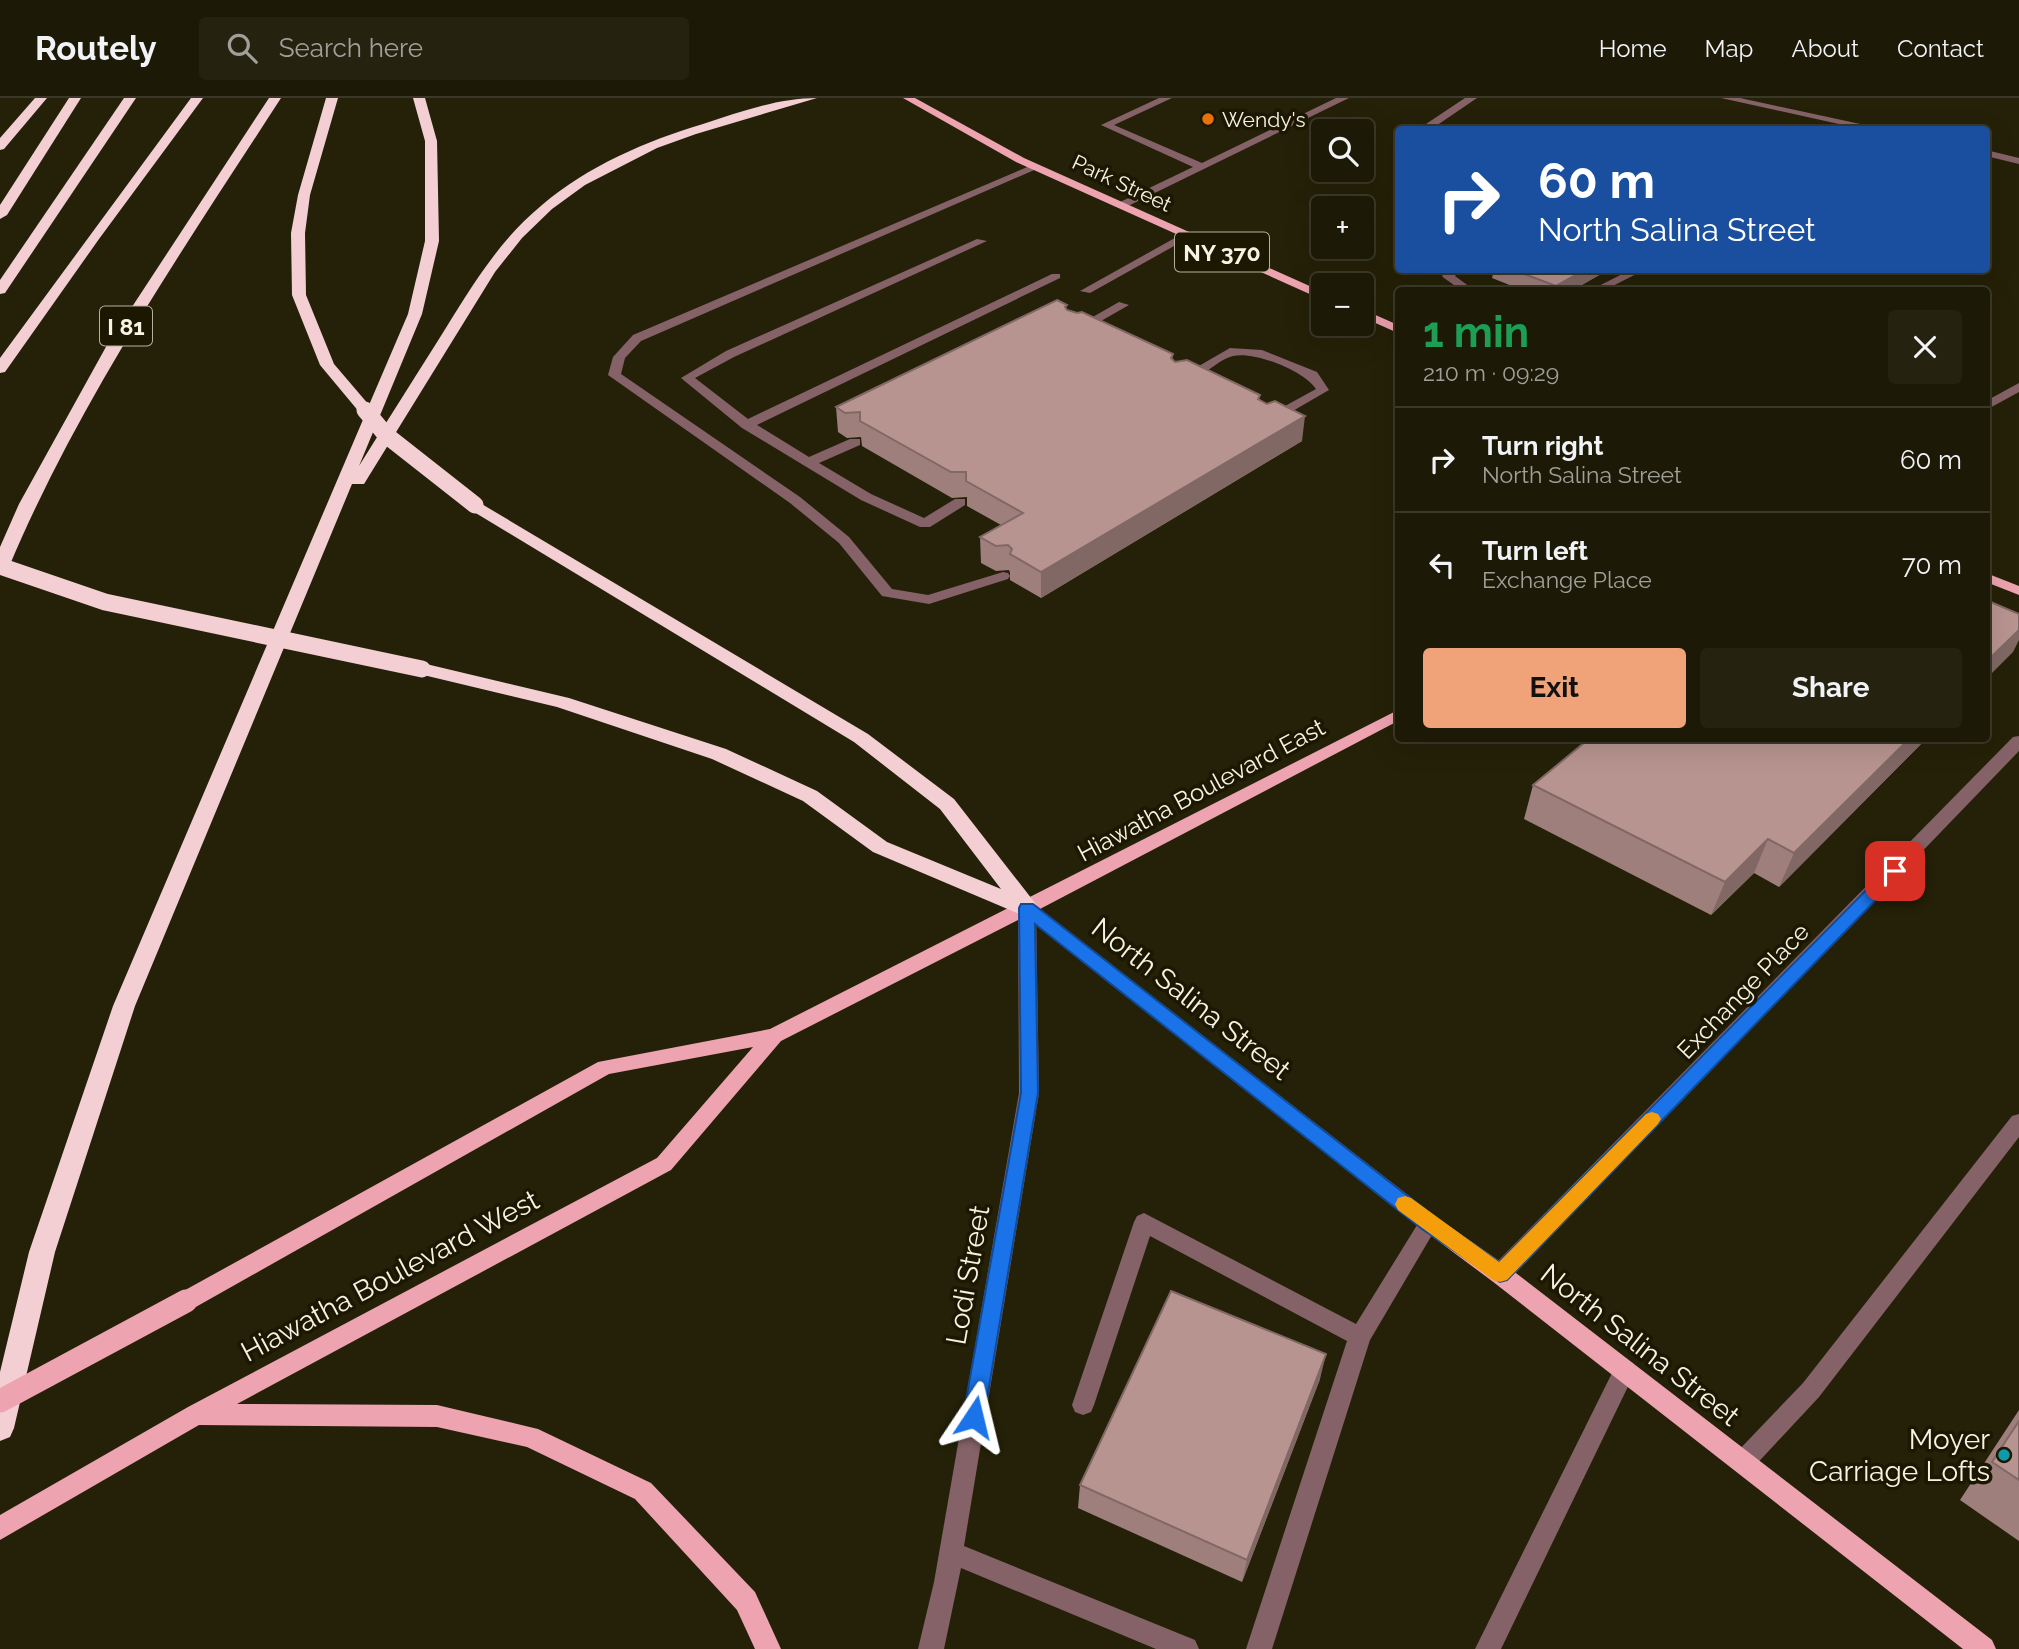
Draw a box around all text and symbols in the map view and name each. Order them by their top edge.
search box [199,17,689,80]
text: Routely [35,29,157,68]
icon: search [223,29,261,67]
text: Search here [279,33,423,63]
text: Home [1599,34,1667,63]
text: Map [1705,34,1753,63]
text: About [1791,34,1859,63]
text: Contact [1897,34,1984,63]
place label: Wendy's [1222,107,1306,132]
marker: Wendy's [1200,111,1216,127]
map controls [1311,119,1374,336]
button: search [1311,119,1374,182]
street label: Park Street [1068,149,1176,217]
text: 60 m [1538,152,1655,209]
icon: right [1423,154,1514,245]
button: + [1311,196,1374,259]
text: North Salina Street [1538,211,1816,248]
road number: NY 370 [1175,232,1269,272]
button: − [1311,273,1374,336]
road number: I 81 [100,306,152,345]
text: 1 min [1423,308,1529,357]
button: close [1888,310,1962,384]
text: 210 m · 09:29 [1423,359,1559,386]
text: Turn right [1482,431,1603,461]
icon: right [1423,441,1461,479]
text: 60 m [1900,445,1962,475]
text: North Salina Street [1482,461,1682,488]
text: Turn left [1482,536,1588,566]
icon: left [1423,546,1461,584]
text: 70 m [1902,550,1962,580]
text: Exchange Place [1482,566,1652,593]
button: Exit [1423,648,1686,728]
button: Share [1700,648,1962,728]
street label: Hiawatha Boulevard East [1072,712,1330,868]
pin [1865,841,1925,901]
icon: arrive [1876,852,1914,890]
street label: North Salina Street [1085,911,1297,1087]
street label: Exchange Place [1671,917,1815,1065]
street label: Hiawatha Boulevard West [235,1183,545,1369]
street label: Lodi Street [940,1202,997,1347]
street label: North Salina Street [1534,1257,1746,1433]
position arrow [937,1380,1011,1454]
place label: Moyer Carriage Lofts [1809,1423,1990,1488]
marker: Moyer Carriage Lofts [1996,1447,2012,1463]

